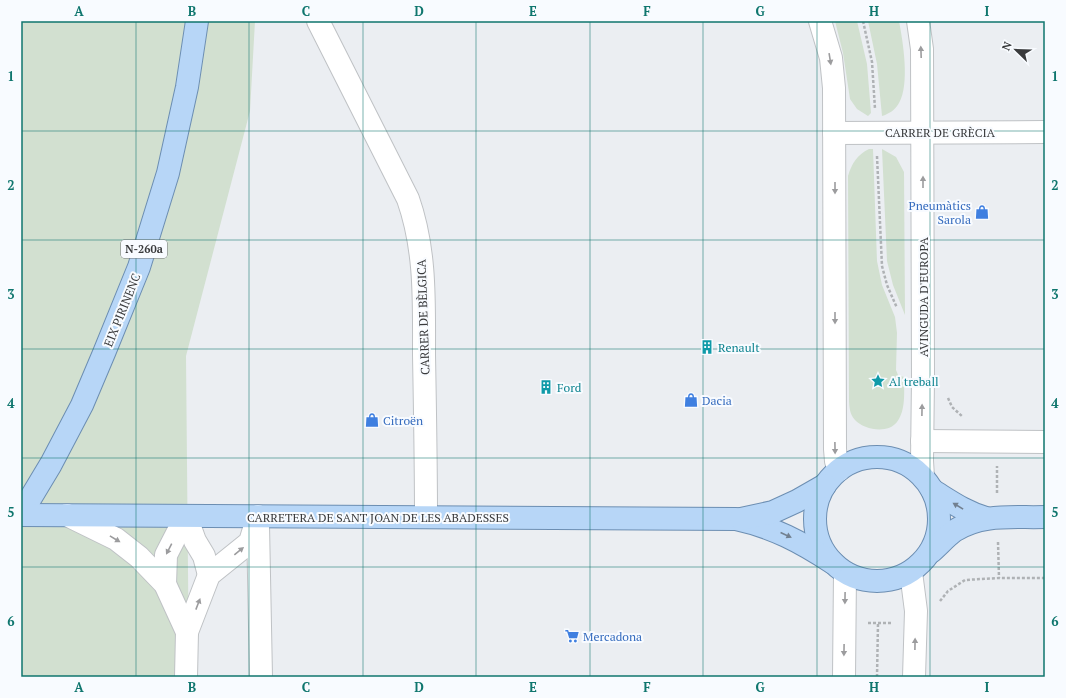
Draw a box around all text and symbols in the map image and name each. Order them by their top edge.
text: A [74,2,84,20]
text: B [188,2,196,20]
text: C [302,2,310,20]
text: D [414,2,424,20]
text: E [529,2,537,20]
text: F [643,2,651,20]
text: G [755,2,765,20]
text: H [869,2,879,20]
text: I [985,2,990,20]
north arrow [996,30,1036,70]
text: N [999,39,1015,53]
one-way arrow [918,46,925,58]
one-way arrow [827,52,833,65]
text: 1 [7,67,15,85]
text: 1 [1051,67,1059,85]
street label: CARRER DE GRÈCIA [885,125,996,140]
one-way arrow [920,175,926,188]
text: 2 [7,176,15,194]
text: 2 [1051,176,1059,194]
one-way arrow [832,182,838,195]
place label: Pneumàtics Sarola [909,198,971,227]
shop icon: Pneumàtics Sarola [974,204,990,220]
street label: AVINGUDA D'EUROPA [916,236,931,357]
road number: N-260a [121,240,167,258]
street label: CARRER DE BÈLGICA [413,258,433,375]
street label: EIX PIRINENC [100,271,144,349]
text: 3 [7,285,15,303]
text: 3 [1051,285,1059,303]
one-way arrow [832,312,838,325]
building icon: Renault [699,339,715,355]
place label: Renault [718,340,760,355]
place icon: Al treball [870,373,886,389]
place label: Al treball [889,374,939,389]
building icon: Ford [538,379,554,395]
place label: Ford [557,380,582,395]
shop icon: Dacia [683,392,699,408]
place label: Dacia [702,393,732,408]
text: 4 [7,394,15,412]
text: 4 [1051,394,1059,412]
one-way arrow [919,404,926,416]
shop icon: Citroën [364,412,380,428]
place label: Citroën [383,413,423,428]
one-way arrow [832,442,838,455]
text: 5 [7,503,15,521]
one-way arrow [952,503,964,510]
text: 5 [1051,503,1059,521]
street label: CARRETERA DE SANT JOAN DE LES ABADESSES [247,510,509,525]
one-way arrow [781,532,792,538]
one-way arrow [110,535,120,543]
one-way arrow [166,543,172,554]
one-way arrow [234,547,244,555]
one-way arrow [842,592,848,605]
one-way arrow [195,597,201,609]
text: 6 [7,612,15,630]
text: 6 [1051,612,1059,630]
supermarket icon: Mercadona [564,628,580,644]
place label: Mercadona [583,629,642,644]
one-way arrow [912,637,918,650]
one-way arrow [841,644,847,657]
text: A [74,678,84,696]
text: B [188,678,196,696]
text: C [302,678,310,696]
text: D [414,678,424,696]
text: E [529,678,537,696]
text: F [643,678,651,696]
text: G [755,678,765,696]
text: H [869,678,879,696]
text: I [985,678,990,696]

